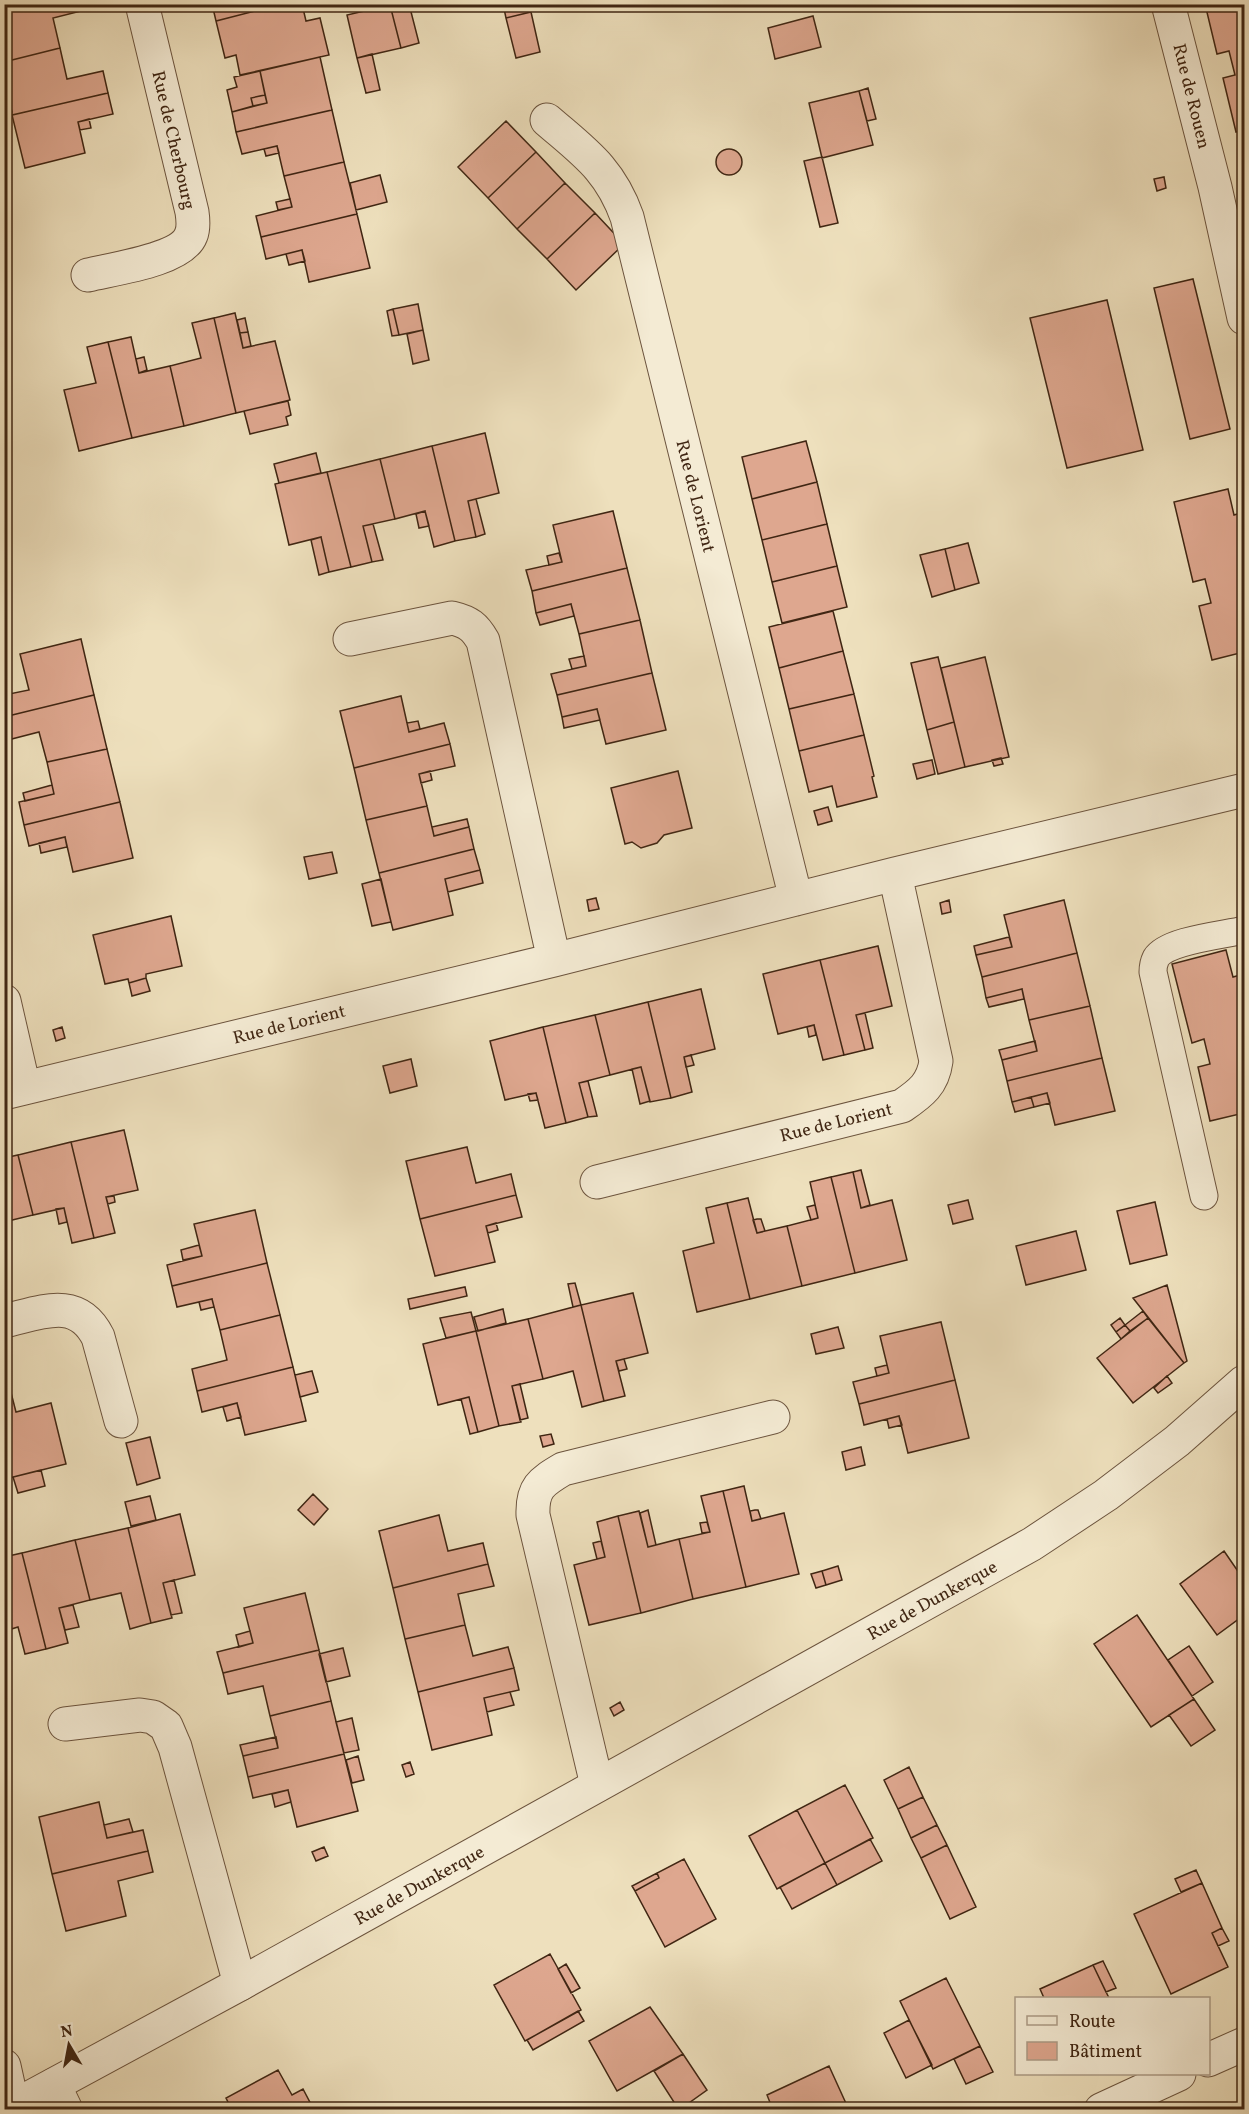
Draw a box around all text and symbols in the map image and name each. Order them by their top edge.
street label: Rue de Rouen [1165,41,1216,152]
street label: Rue de Cherbourg [144,68,201,212]
street label: Rue de Lorient [668,438,721,555]
street label: Rue de Lorient [231,999,348,1052]
street label: Rue de Lorient [778,1097,895,1150]
street label: Rue de Dunkerque [863,1555,1002,1647]
street label: Rue de Dunkerque [350,1840,489,1932]
legend [1015,1997,1210,2075]
text: Route [1069,2010,1115,2035]
north arrow [39,2015,99,2075]
text: N [59,2020,75,2044]
text: Bâtiment [1069,2040,1142,2065]

